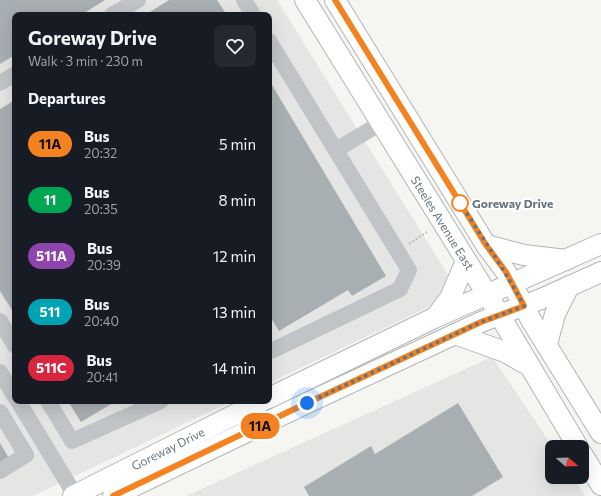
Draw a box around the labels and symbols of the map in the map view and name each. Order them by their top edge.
street label: Steeles Avenue East [409,173,477,272]
marker: Goreway Drive [451,194,469,212]
place label: Goreway Drive [472,196,553,210]
your location [297,393,317,413]
line badge: 11A [237,413,283,439]
street label: Goreway Drive [129,424,207,473]
north arrow [545,440,589,484]

